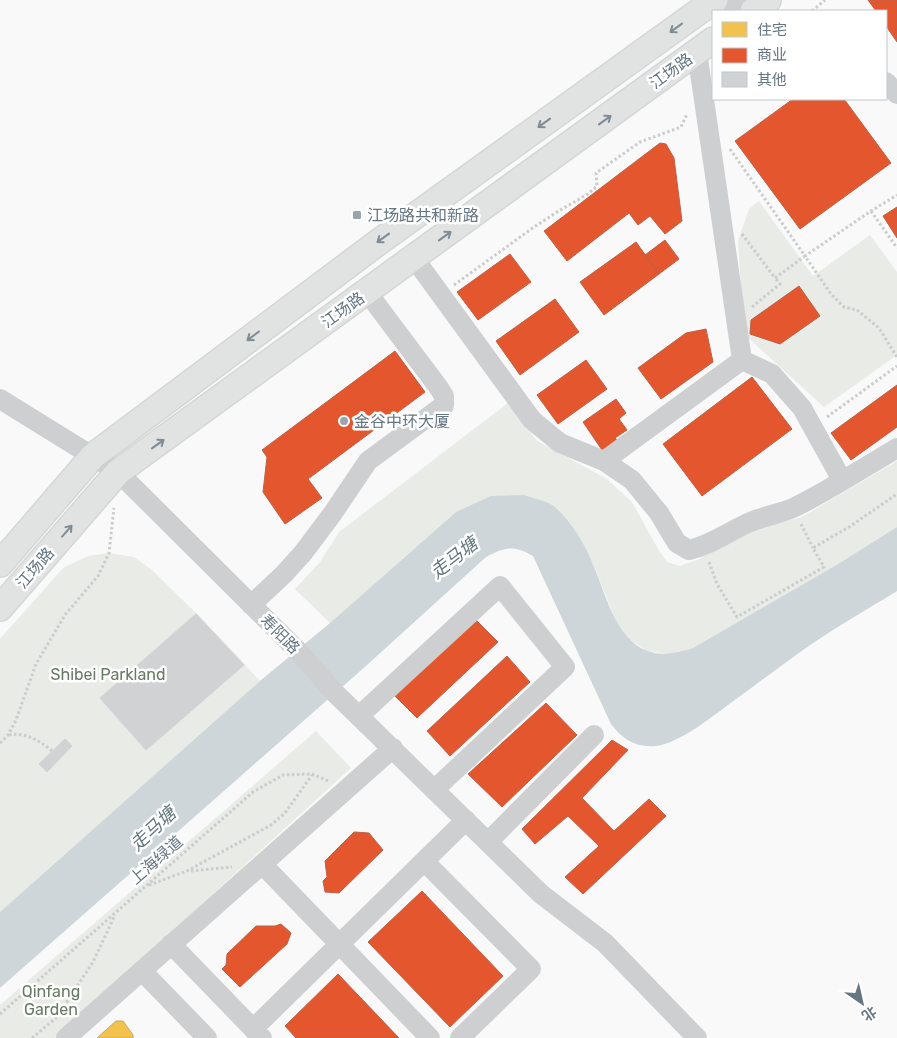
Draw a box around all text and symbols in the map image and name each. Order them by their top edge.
legend [712,10,887,100]
text: 住宅 [757,21,787,39]
one-way arrow [670,23,683,34]
text: 商业 [757,46,787,64]
street label: 江场路 [646,49,696,93]
text: 其他 [757,71,787,89]
one-way arrow [598,114,611,125]
one-way arrow [537,118,551,128]
place label: 江场路共和新路 [367,206,479,225]
marker: 江场路共和新路 [351,209,363,221]
one-way arrow [438,231,452,241]
one-way arrow [377,233,391,243]
street label: 江场路 [318,288,368,332]
one-way arrow [247,330,260,341]
place label: 金谷中环大厦 [354,412,450,431]
marker: 金谷中环大厦 [338,415,350,427]
one-way arrow [150,439,164,449]
one-way arrow [61,525,72,538]
water label: 走马塘 [426,531,484,583]
street label: 江场路 [12,544,58,592]
street label: 寿阳路 [256,610,304,658]
park label: Shibei Parkland [50,665,166,684]
water label: 走马塘 [126,800,182,855]
street label: 上海绿道 [126,832,186,888]
north arrow [837,978,887,1028]
park label: Qinfang Garden [22,982,80,1019]
text: 北 [858,1002,880,1024]

